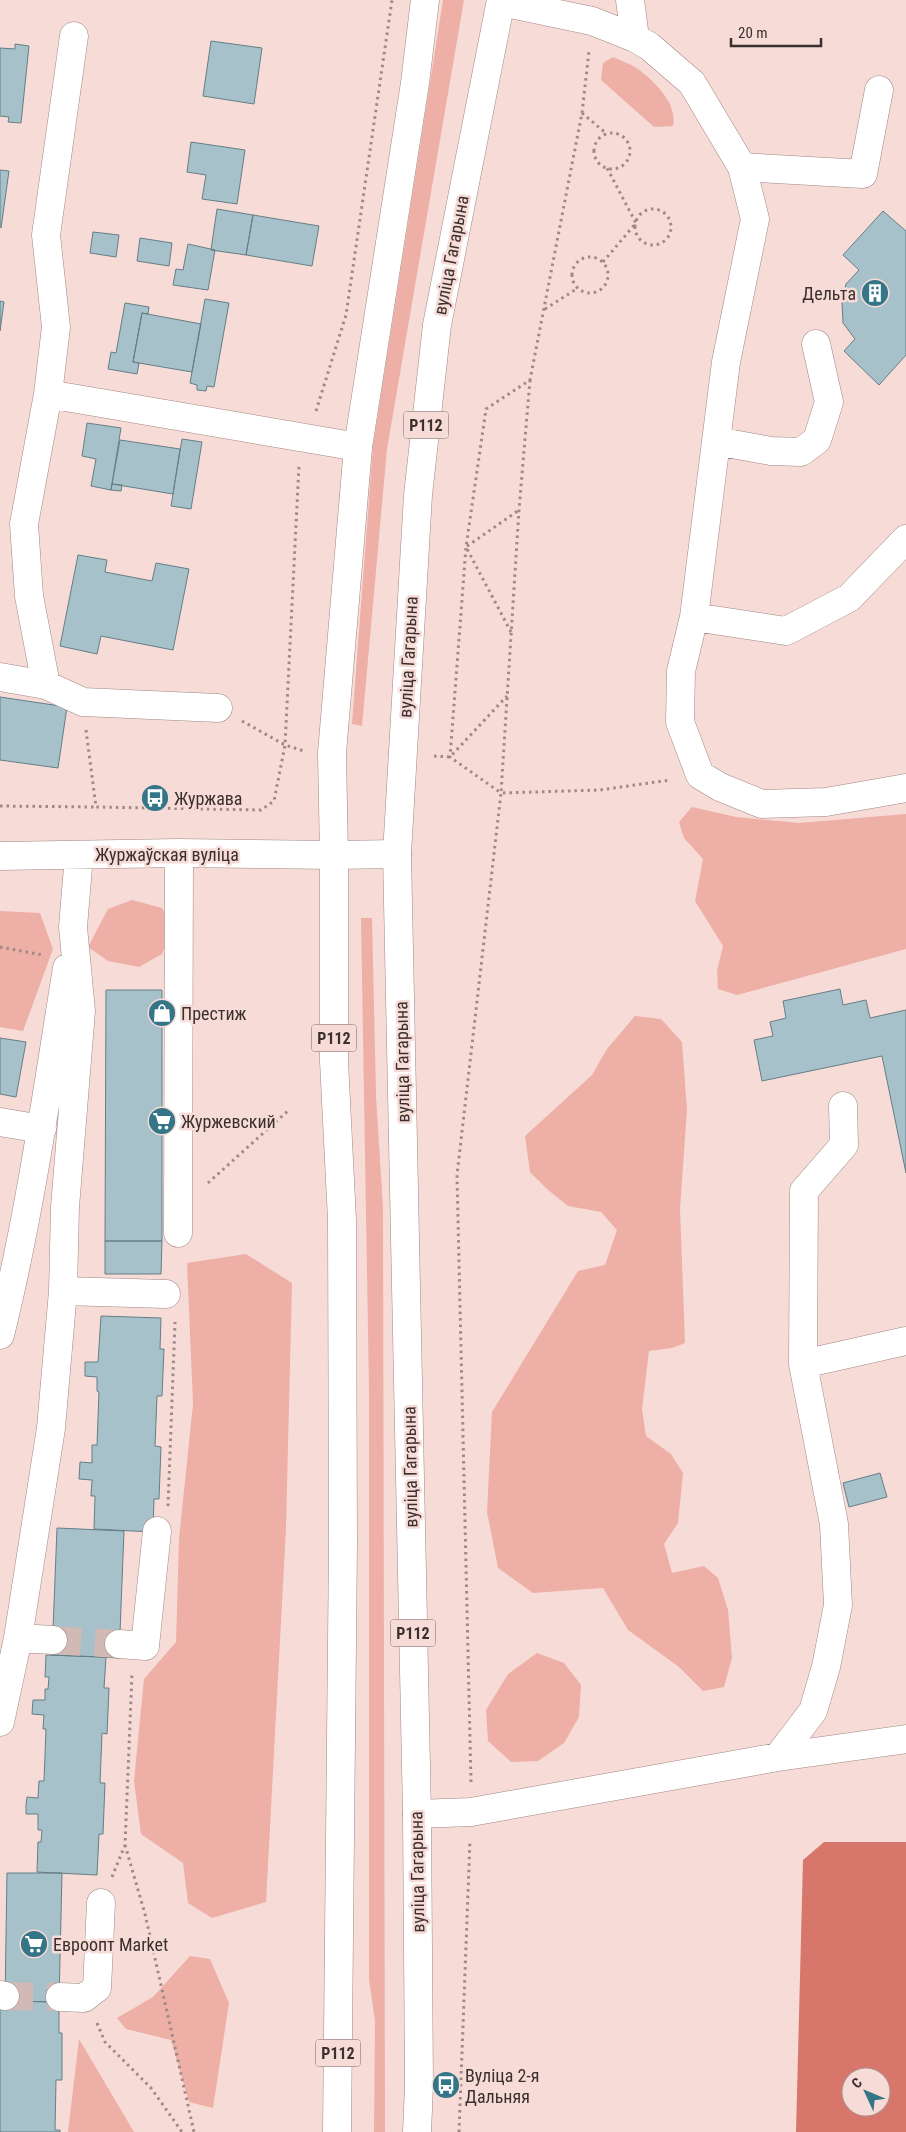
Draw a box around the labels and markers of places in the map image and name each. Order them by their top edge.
building icon: Дельта [860,278,890,308]
place label: Дельта [802,283,856,304]
bus stop icon: Журжава [140,783,170,813]
place label: Журжава [174,788,242,809]
shop icon: Престиж [147,998,177,1028]
place label: Престиж [181,1003,247,1024]
supermarket icon: Журжевский [147,1106,177,1136]
place label: Журжевский [181,1111,276,1132]
supermarket icon: Евроопт Market [19,1929,49,1959]
place label: Евроопт Market [53,1934,168,1955]
place label: Вуліца 2-я Дальняя [465,2065,540,2107]
bus stop icon: Вуліца 2-я Дальняя [431,2070,461,2100]

